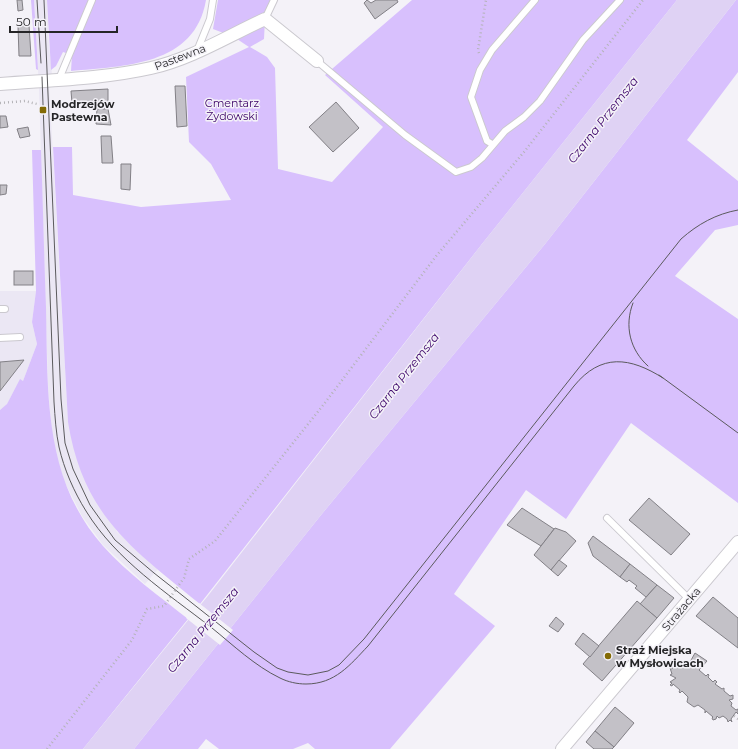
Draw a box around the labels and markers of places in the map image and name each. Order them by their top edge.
place label: Modrzejów Pastewna [51,97,115,124]
marker: Modrzejów Pastewna [38,105,48,115]
place label: Straż Miejska w Mysłowicach [616,643,704,670]
marker: Straż Miejska w Mysłowicach [603,651,613,661]

